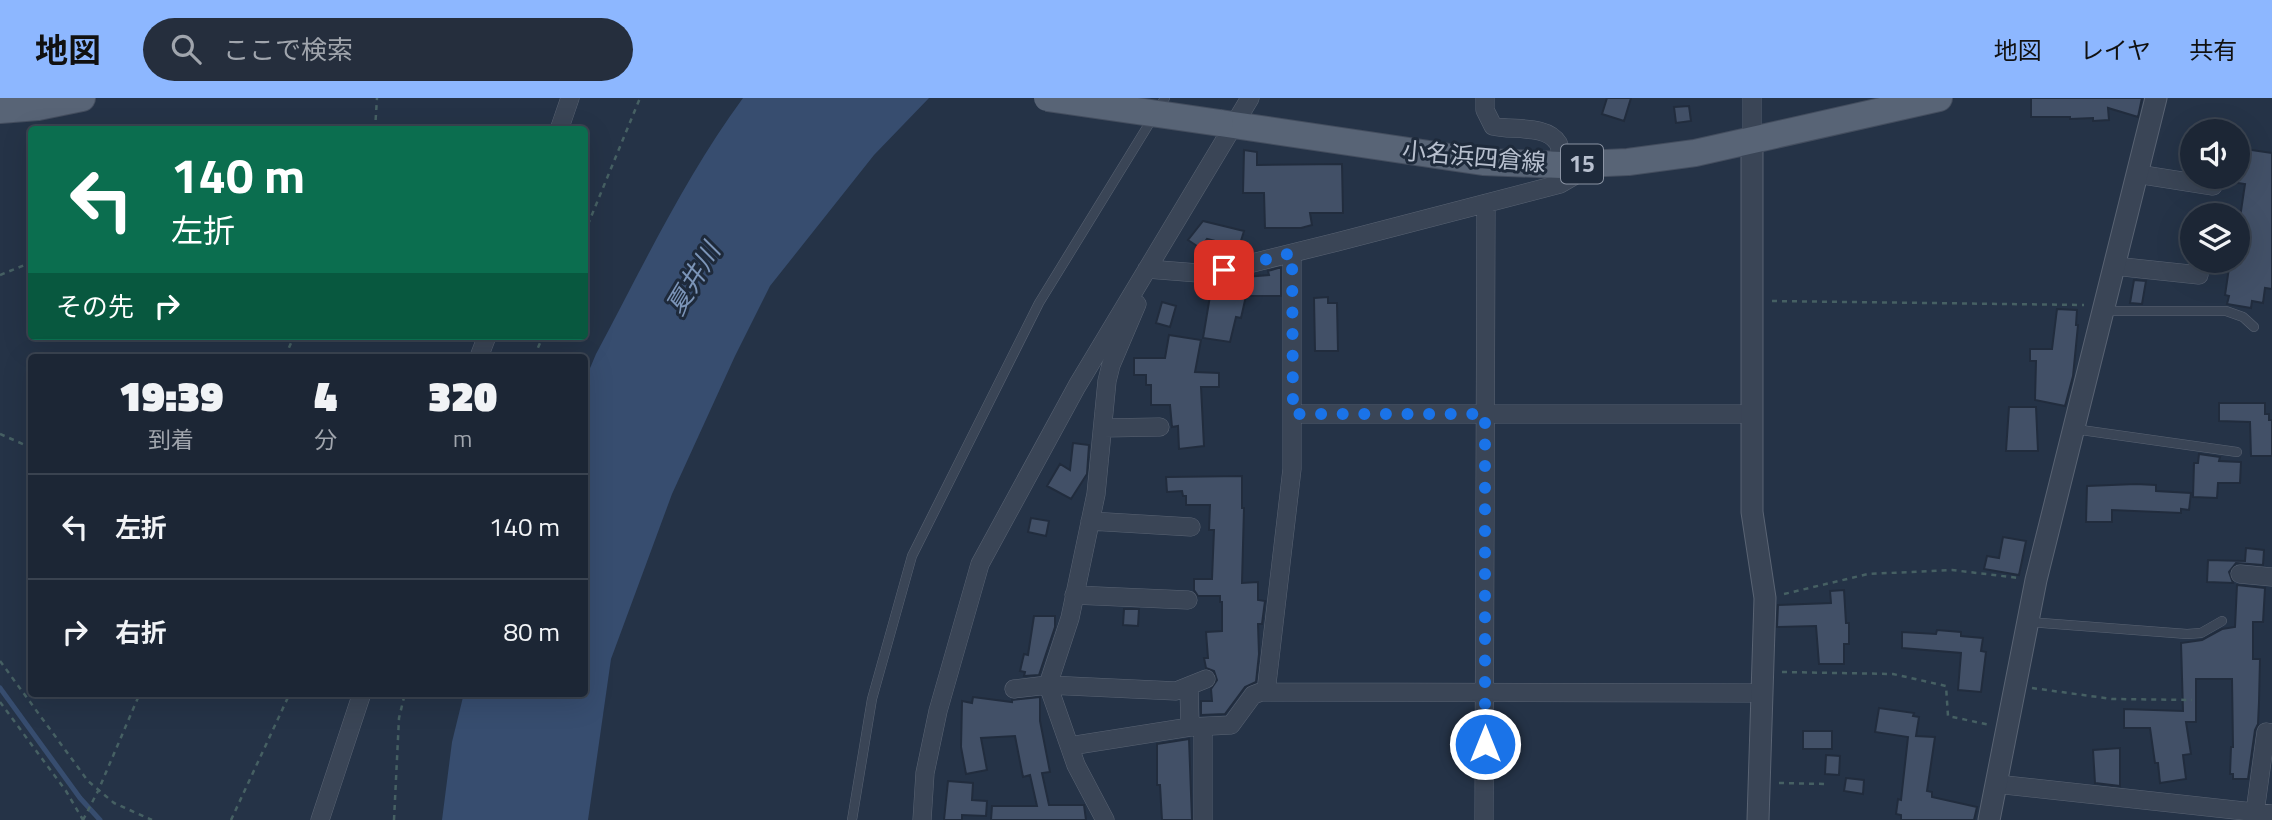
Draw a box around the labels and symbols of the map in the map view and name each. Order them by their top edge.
street label: 小名浜四倉線 [1401,132,1547,180]
road number: 15 [1561,144,1603,184]
water label: 夏井川 [656,233,731,322]
pin [1194,240,1254,300]
position arrow [1448,707,1522,781]

